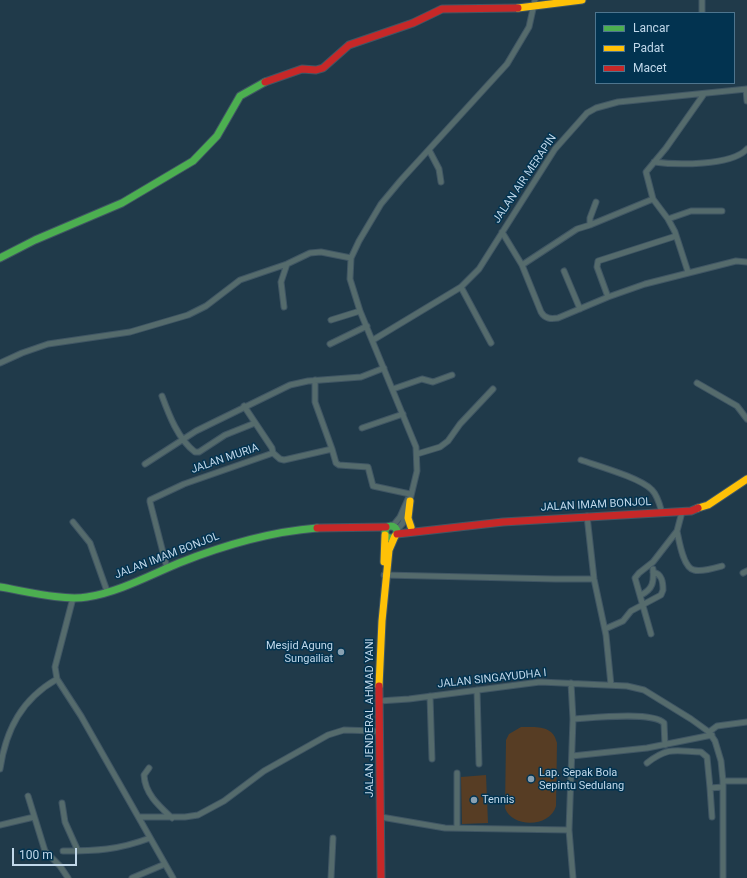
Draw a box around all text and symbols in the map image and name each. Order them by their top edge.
legend [595,12,735,84]
text: Lancar [633,21,670,35]
text: Padat [633,41,664,55]
text: Macet [633,61,667,75]
street label: JALAN AIR MERAPIN [490,132,560,226]
street label: JALAN MURIA [189,441,261,477]
street label: JALAN IMAM BONJOL [540,496,652,514]
street label: JALAN IMAM BONJOL [113,530,221,582]
street label: JALAN JENDERAL AHMAD YANI [363,638,377,798]
place label: Mesjid Agung Sungailiat [266,639,333,665]
marker: Mesjid Agung Sungailiat [336,647,346,657]
street label: JALAN SINGAYUDHA I [437,667,547,691]
place label: Lap. Sepak Bola Sepintu Sedulang [539,766,624,792]
marker: Lap. Sepak Bola Sepintu Sedulang [526,774,536,784]
place label: Tennis [482,793,514,807]
marker: Tennis [469,795,479,805]
scale bar [14,840,79,866]
text: 100 m [19,848,53,862]

